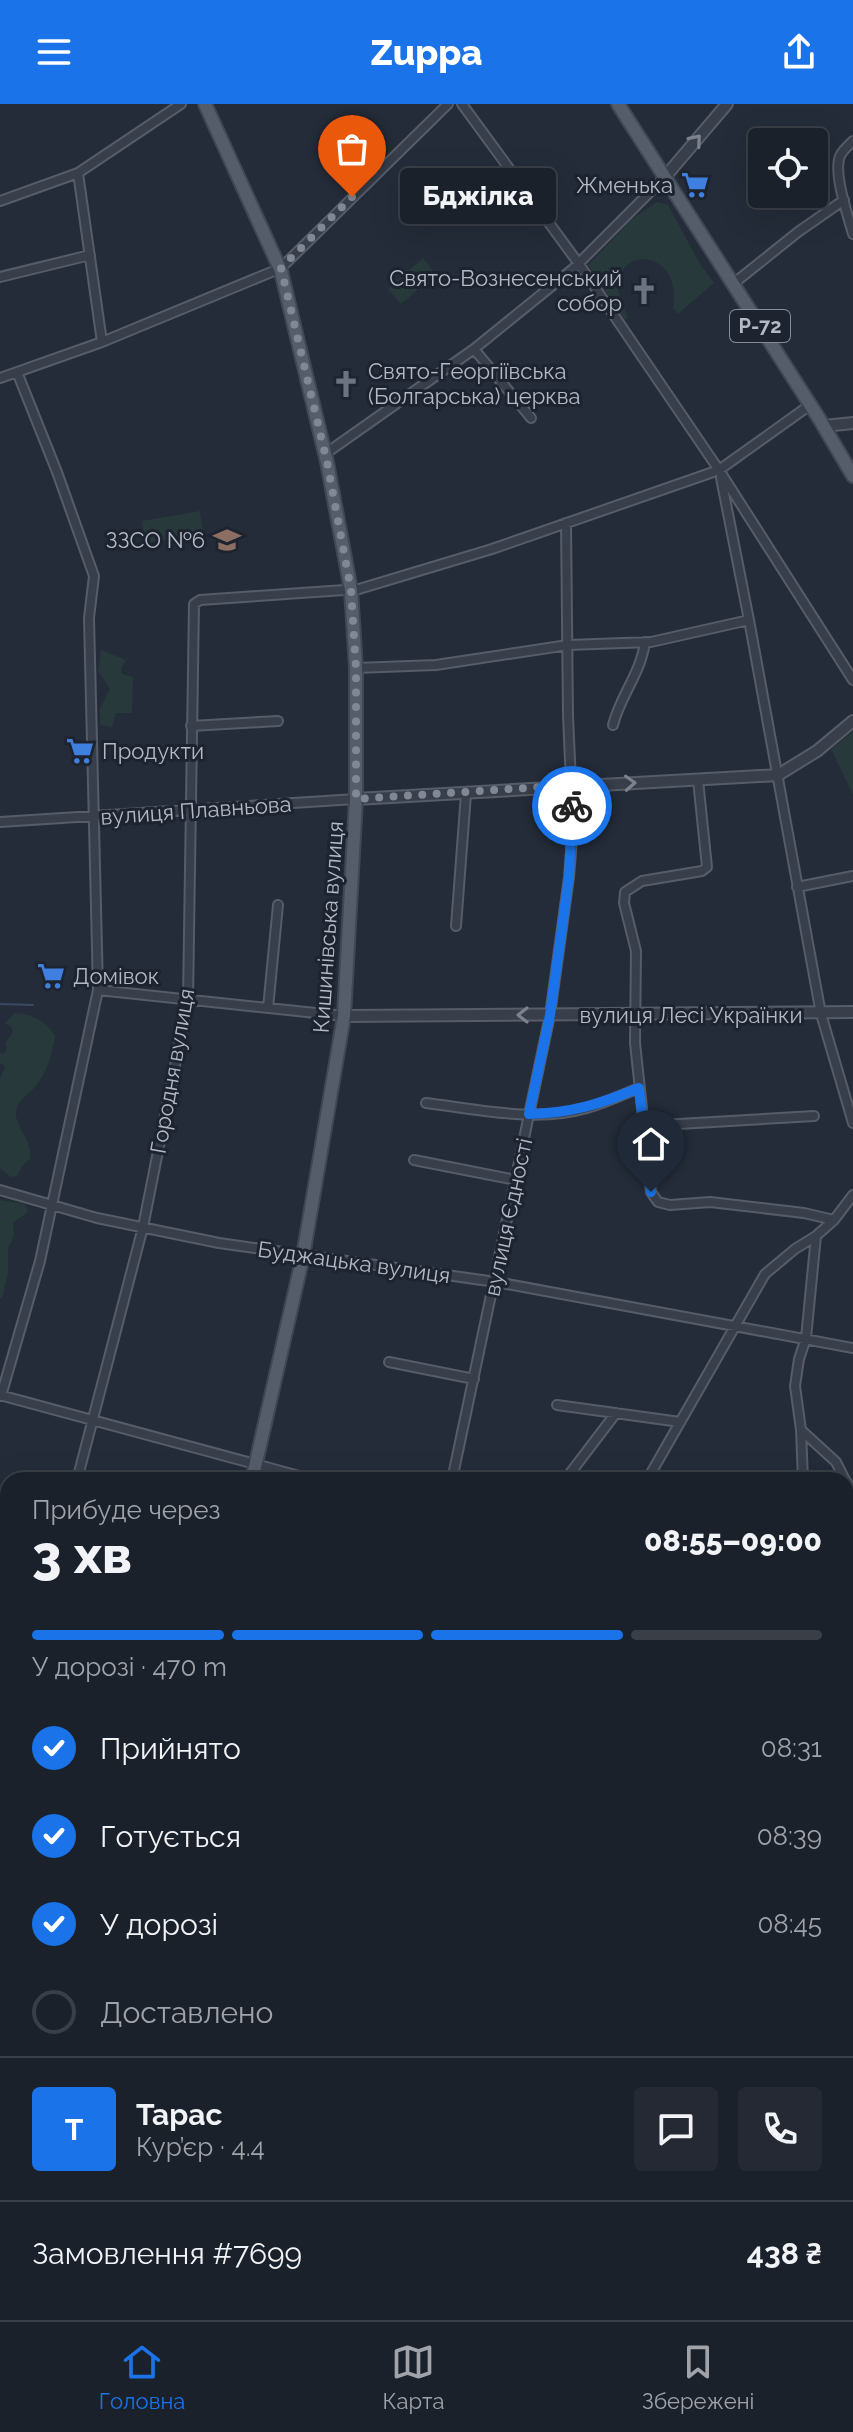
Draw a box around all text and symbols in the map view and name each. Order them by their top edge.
icon: menu [32,30,76,74]
icon: share [777,30,821,74]
text: Zuppa [371,31,482,73]
pin [318,115,386,197]
icon: bag [330,127,374,171]
map controls [748,128,828,208]
button: locate [748,128,828,208]
one-way arrow [686,135,701,150]
callout: Бджілка [400,169,556,225]
supermarket icon: Жменька [680,170,710,200]
place label: Жменька [576,172,673,198]
text: Бджілка [423,181,533,211]
place label: Свято-Вознесенський собор [389,265,622,316]
church icon: Свято-Вознесенський собор [629,276,659,306]
road number: Р-72 [730,310,790,342]
place label: Свято-Георгіївська (Болгарська) церква [368,358,580,409]
church icon: Свято-Георгіївська (Болгарська) церква [331,369,361,399]
school or university icon: ЗЗСО №6 [212,525,242,555]
place label: ЗЗСО №6 [106,527,205,553]
supermarket icon: Продукти [65,736,95,766]
place label: Продукти [102,738,204,764]
courier [532,766,612,846]
one-way arrow [624,774,637,791]
icon: bike [550,784,594,828]
street label: вулиця Плавньова [100,790,292,830]
street label: Кишинівська вулиця [308,820,348,1034]
supermarket icon: Домівок [36,961,66,991]
place label: Домівок [73,963,159,989]
street label: Городня вулиця [145,986,199,1156]
street label: вулиця Лесі Українки [579,1002,803,1028]
one-way arrow [516,1006,529,1024]
pin [617,1110,685,1192]
icon: home [629,1122,673,1166]
street label: вулиця Єдності [479,1136,537,1298]
street label: Буджацька вулиця [256,1236,452,1288]
text: Прибуде через [32,1495,220,1525]
text: 08:55–09:00 [644,1523,822,1558]
text: 3 хв [32,1524,132,1585]
text: У дорозі · 470 m [32,1652,227,1682]
icon: check [32,1726,76,1770]
text: Прийнято [100,1731,241,1766]
text: 08:31 [761,1733,822,1763]
icon: check [32,1814,76,1858]
text: Готується [100,1819,241,1854]
text: 08:39 [757,1821,822,1851]
icon: check [32,1902,76,1946]
text: У дорозі [100,1907,218,1942]
text: 08:45 [757,1909,822,1939]
text: Доставлено [100,1995,273,2030]
button: chat [634,2087,718,2171]
button: phone [738,2087,822,2171]
text: Тарас [136,2097,222,2132]
text: Т [65,2112,83,2147]
text: Кур’єр · 4.4 [136,2132,265,2162]
text: Замовлення #7699 [32,2236,302,2271]
text: 438 ₴ [747,2236,822,2271]
tab: Головна [99,2340,185,2414]
tab: Карта [383,2340,444,2414]
tab: Збережені [642,2340,754,2414]

